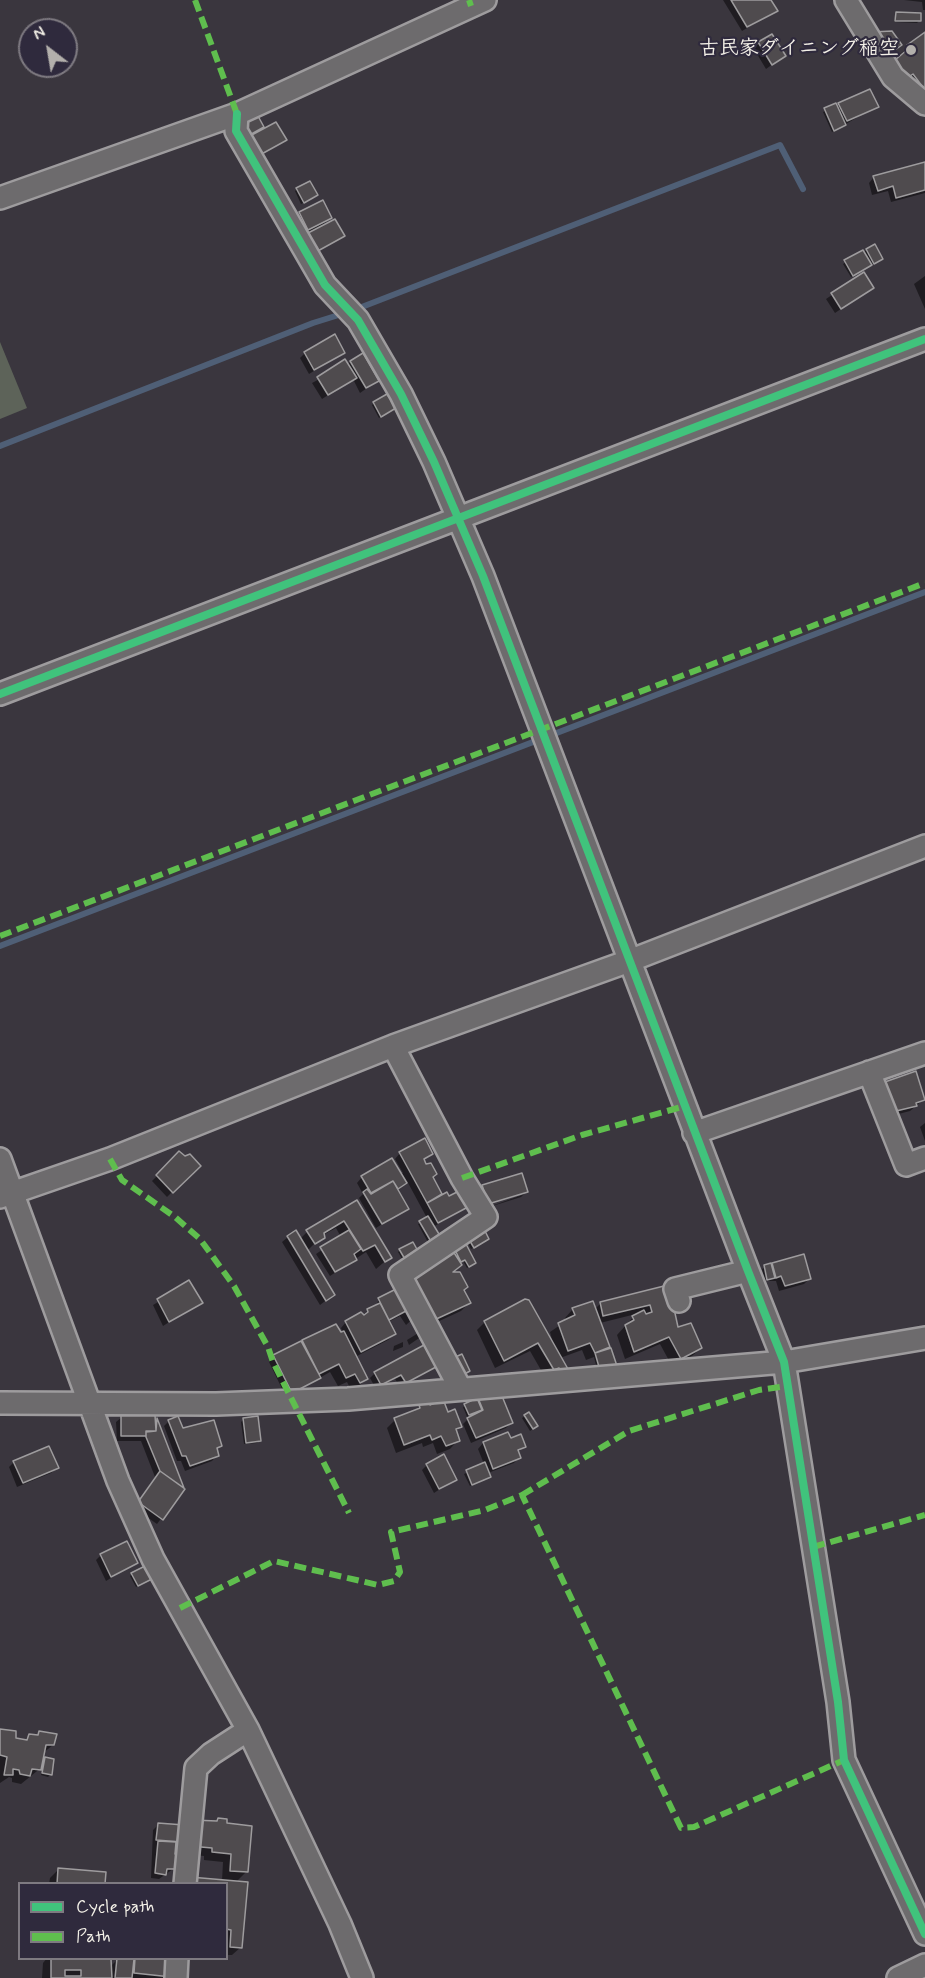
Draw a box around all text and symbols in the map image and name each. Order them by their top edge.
north arrow [18,18,78,78]
text: N [30,22,49,46]
place label: 古民家ダイニング稲空 [699,38,899,62]
marker: 古民家ダイニング稲空 [904,43,918,57]
legend [18,1882,228,1960]
text: Cycle path [76,1895,154,1919]
text: Path [76,1925,111,1949]

